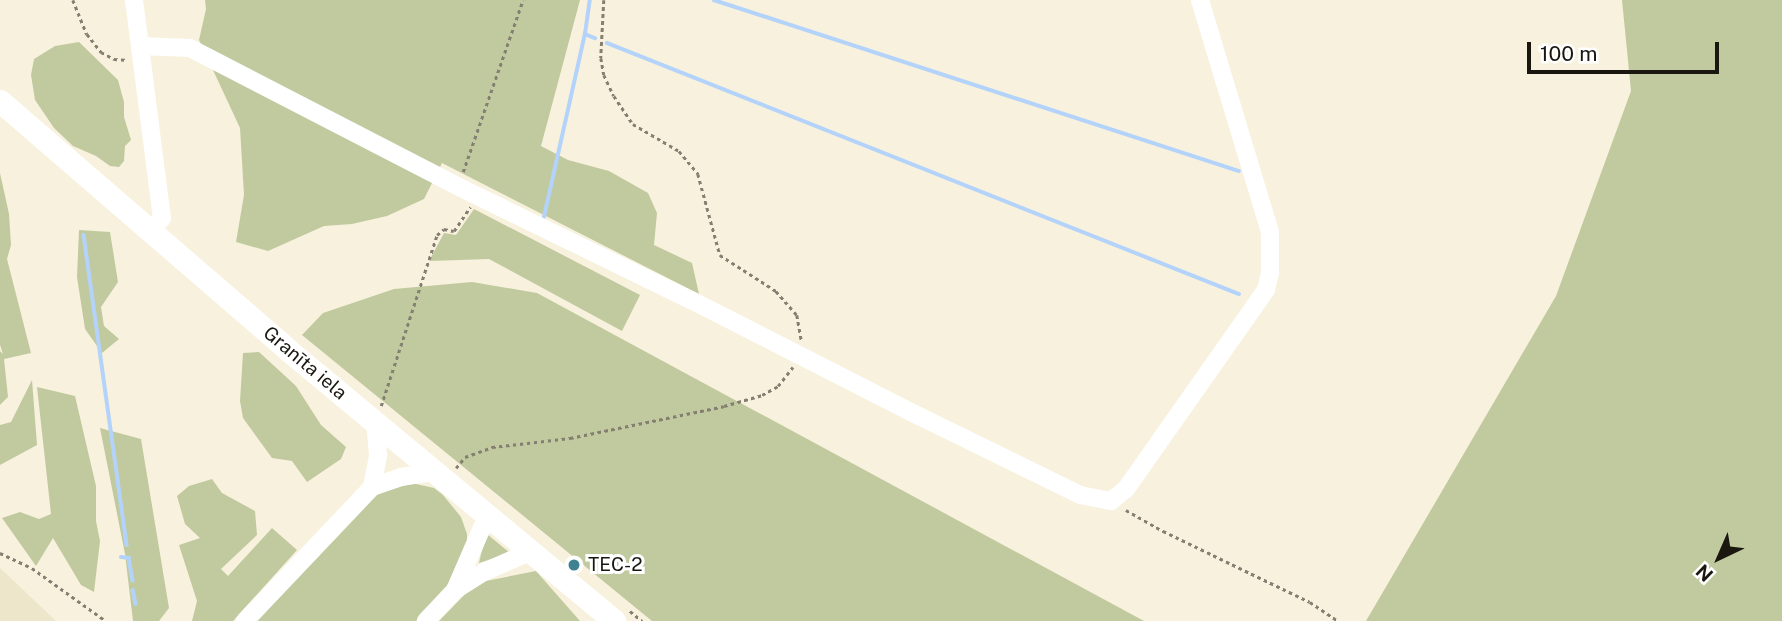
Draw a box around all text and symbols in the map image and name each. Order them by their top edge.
scale bar [1530,28,1722,72]
text: 100 m [1540,41,1597,66]
street label: Granīta iela [259,321,351,405]
north arrow [1684,523,1754,593]
place label: TEC-2 [588,554,643,576]
marker: TEC-2 [566,557,582,573]
text: N [1691,560,1717,586]

